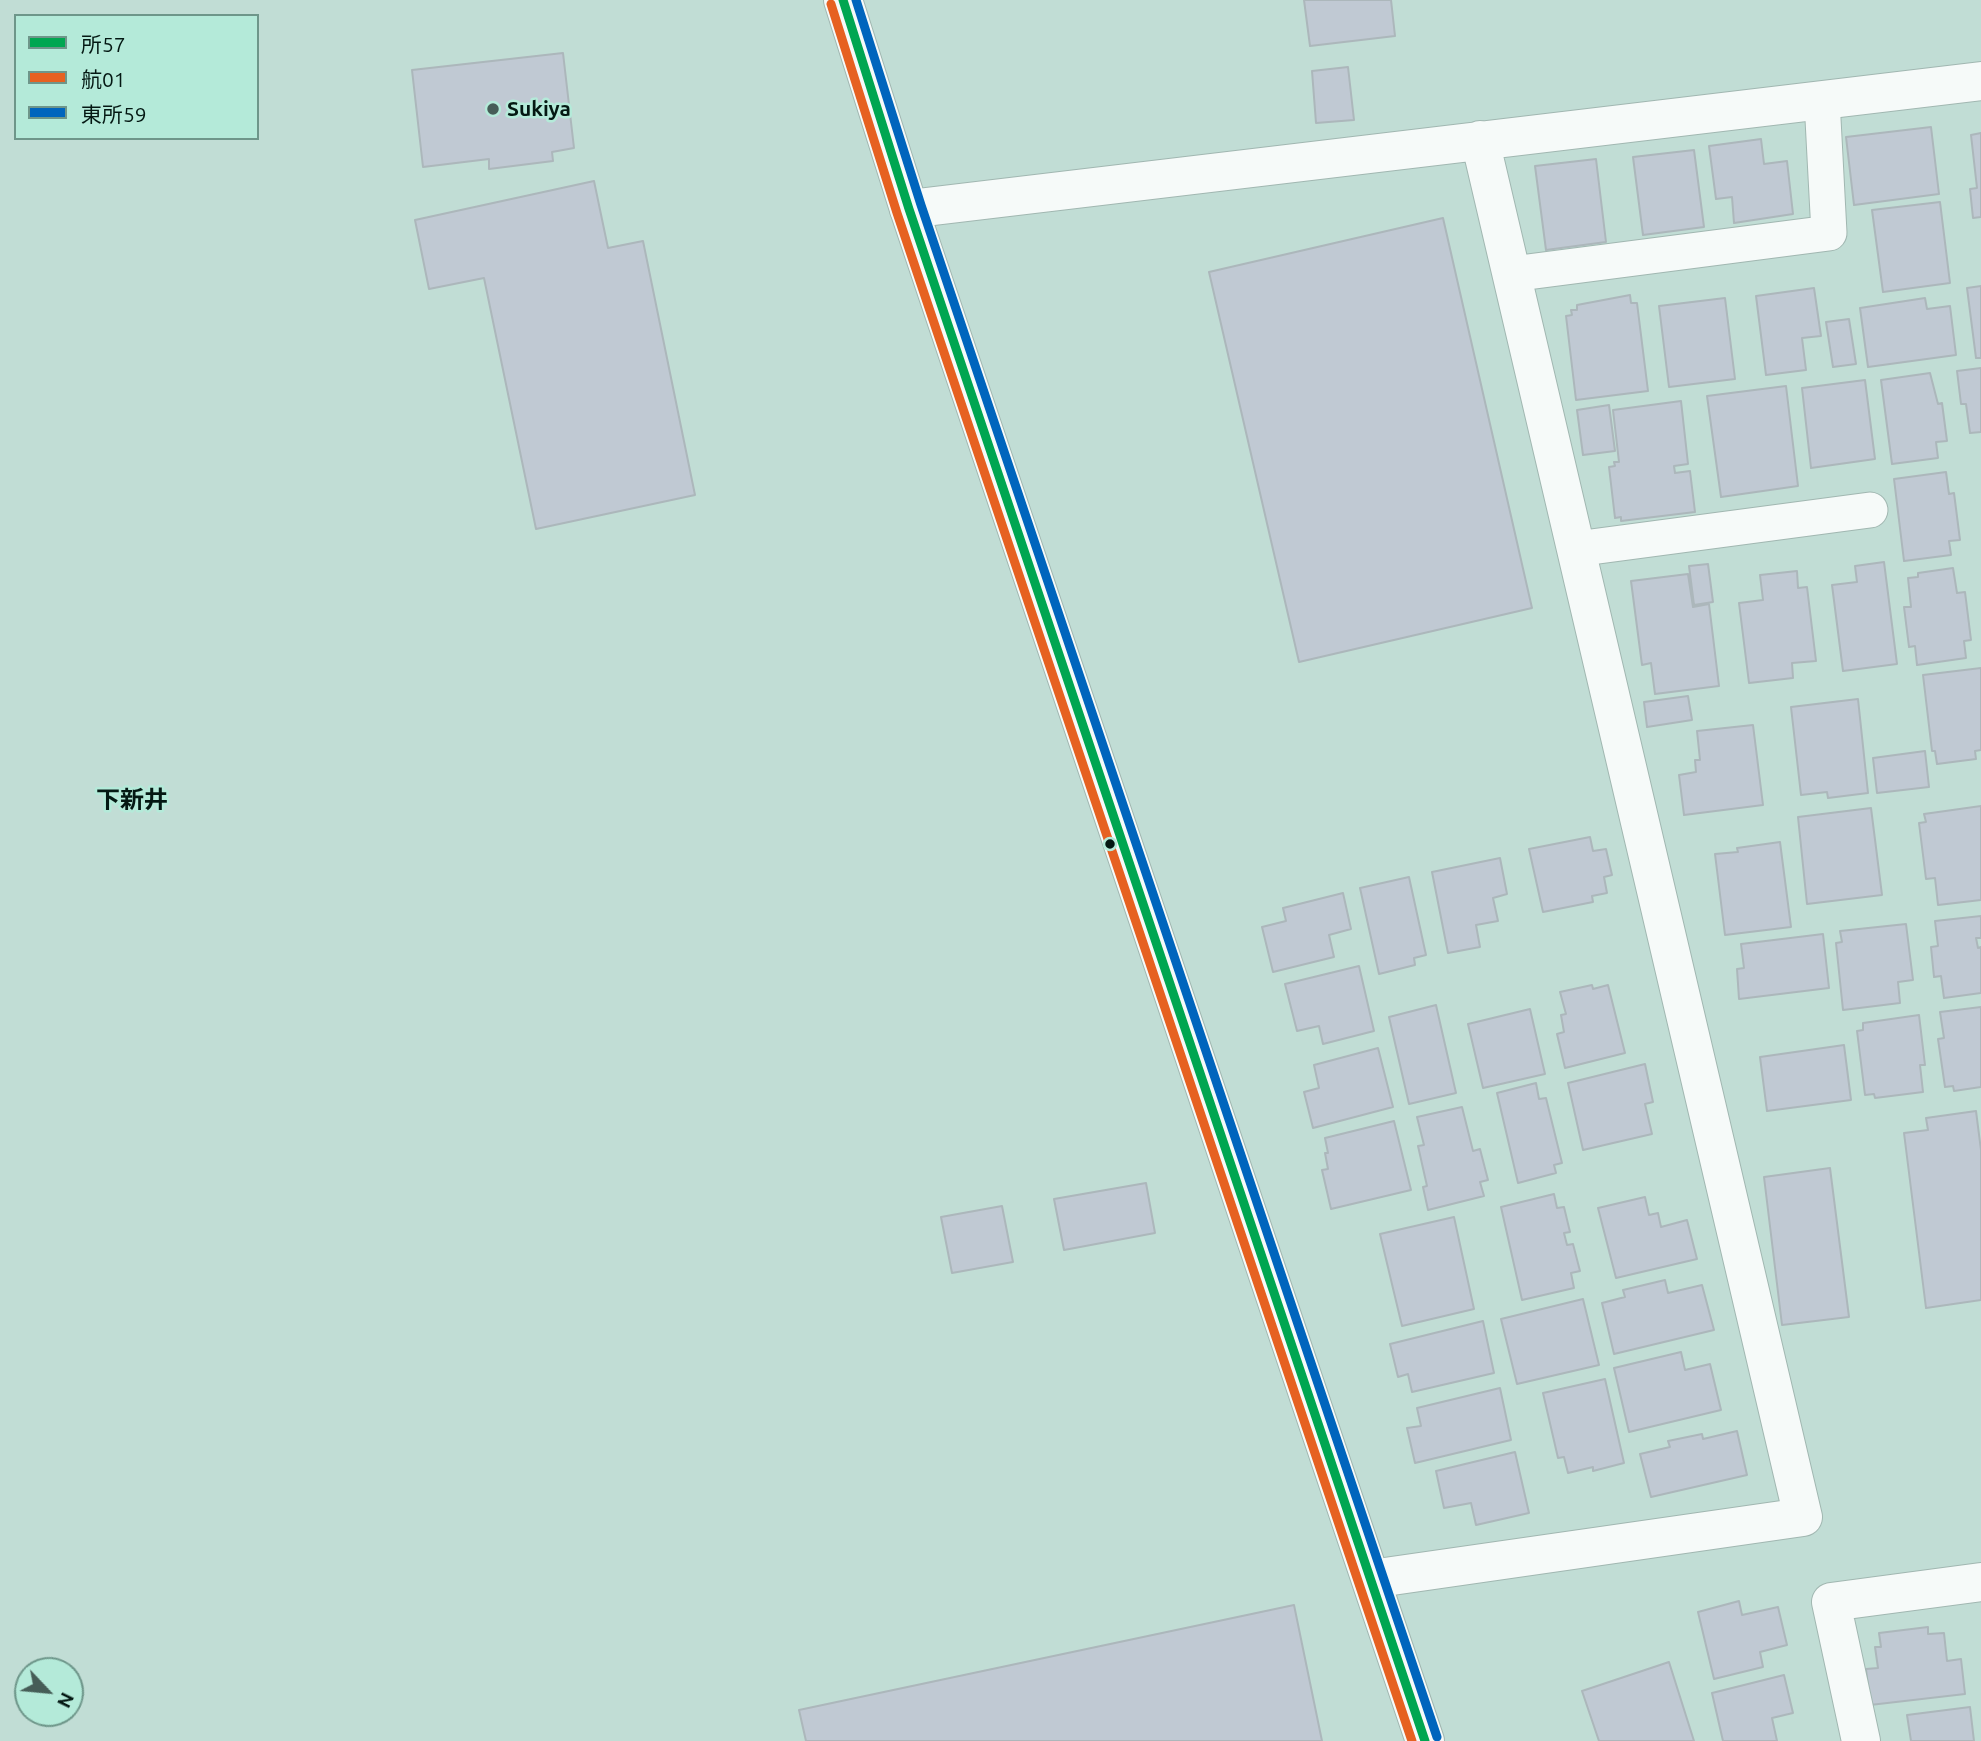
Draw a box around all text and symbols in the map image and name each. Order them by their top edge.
legend [14,14,259,140]
text: 所57 [81,32,126,56]
text: 航01 [81,67,126,91]
place label: Sukiya [507,96,571,122]
marker: Sukiya [485,101,501,117]
text: 東所59 [81,102,147,126]
district label: 下新井 [96,786,168,814]
unlabelled marker [1103,837,1117,851]
north arrow [14,1657,84,1727]
text: N [53,1689,79,1712]

